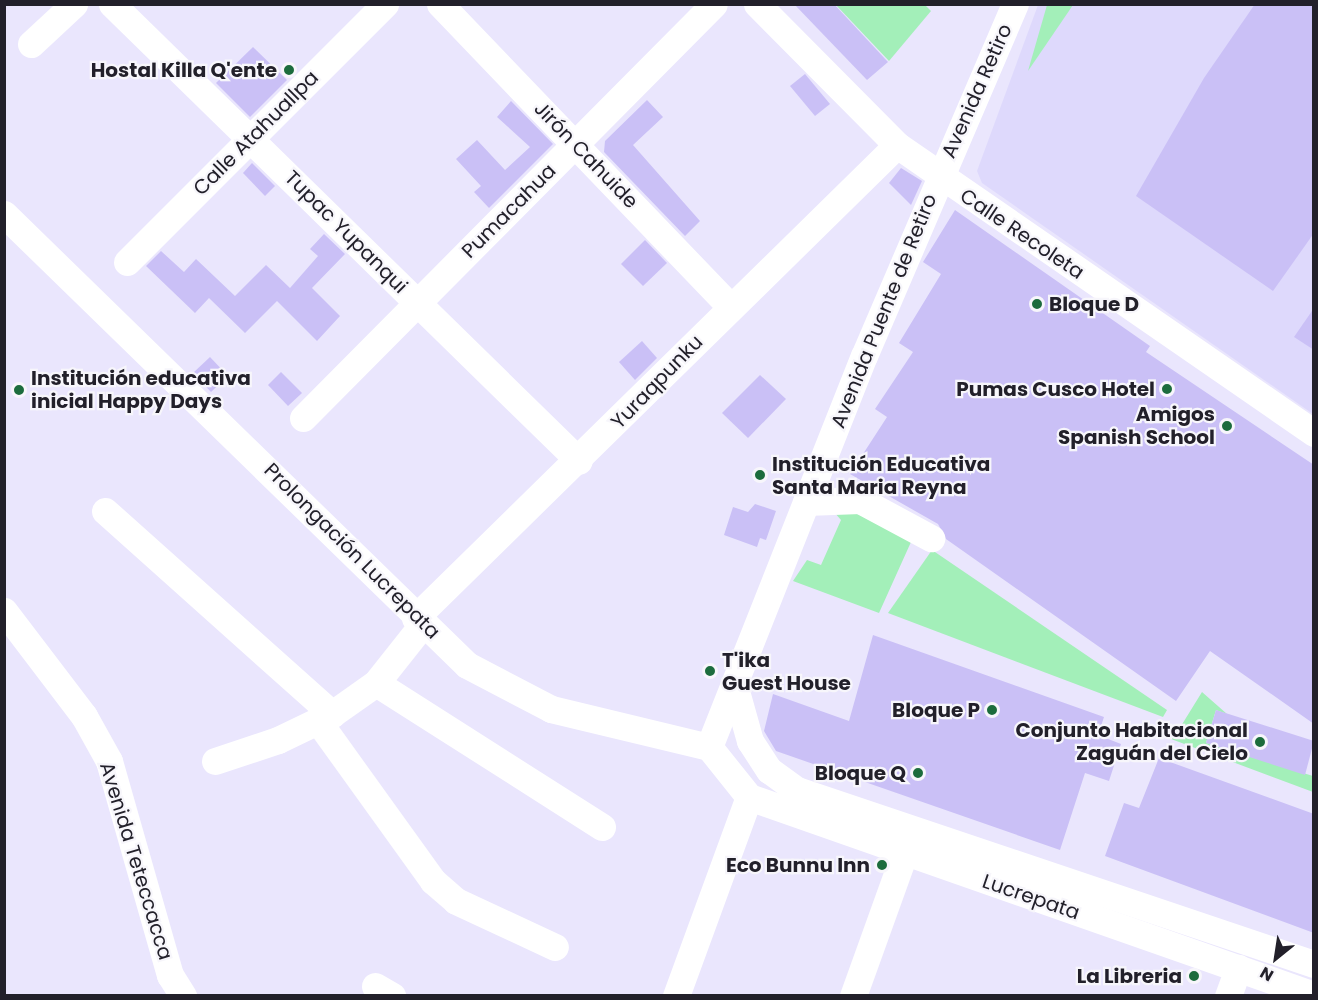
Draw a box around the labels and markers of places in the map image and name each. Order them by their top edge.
place label: Hostal Killa Q'ente [91,58,277,82]
marker: Hostal Killa Q'ente [282,63,296,77]
place label: Bloque D [1049,292,1139,316]
marker: Bloque D [1030,297,1044,311]
place label: Institución educativa inicial Happy Days [31,366,251,413]
place label: Pumas Cusco Hotel [956,377,1155,401]
marker: Pumas Cusco Hotel [1160,382,1174,396]
marker: Institución educativa inicial Happy Days [12,383,26,397]
place label: Amigos Spanish School [1058,402,1215,449]
marker: Amigos Spanish School [1220,419,1234,433]
place label: Institución Educativa Santa Maria Reyna [772,452,990,499]
marker: Institución Educativa Santa Maria Reyna [753,468,767,482]
place label: T'ika Guest House [722,648,851,695]
marker: T'ika Guest House [703,664,717,678]
place label: Bloque P [892,698,980,722]
marker: Bloque P [985,703,999,717]
place label: Conjunto Habitacional Zaguán del Cielo [1016,718,1248,765]
marker: Conjunto Habitacional Zaguán del Cielo [1253,735,1267,749]
place label: Bloque Q [815,761,906,785]
marker: Bloque Q [911,766,925,780]
place label: Eco Bunnu Inn [726,853,870,877]
marker: Eco Bunnu Inn [875,858,889,872]
place label: La Libreria [1077,964,1182,988]
marker: La Libreria [1187,969,1201,983]

